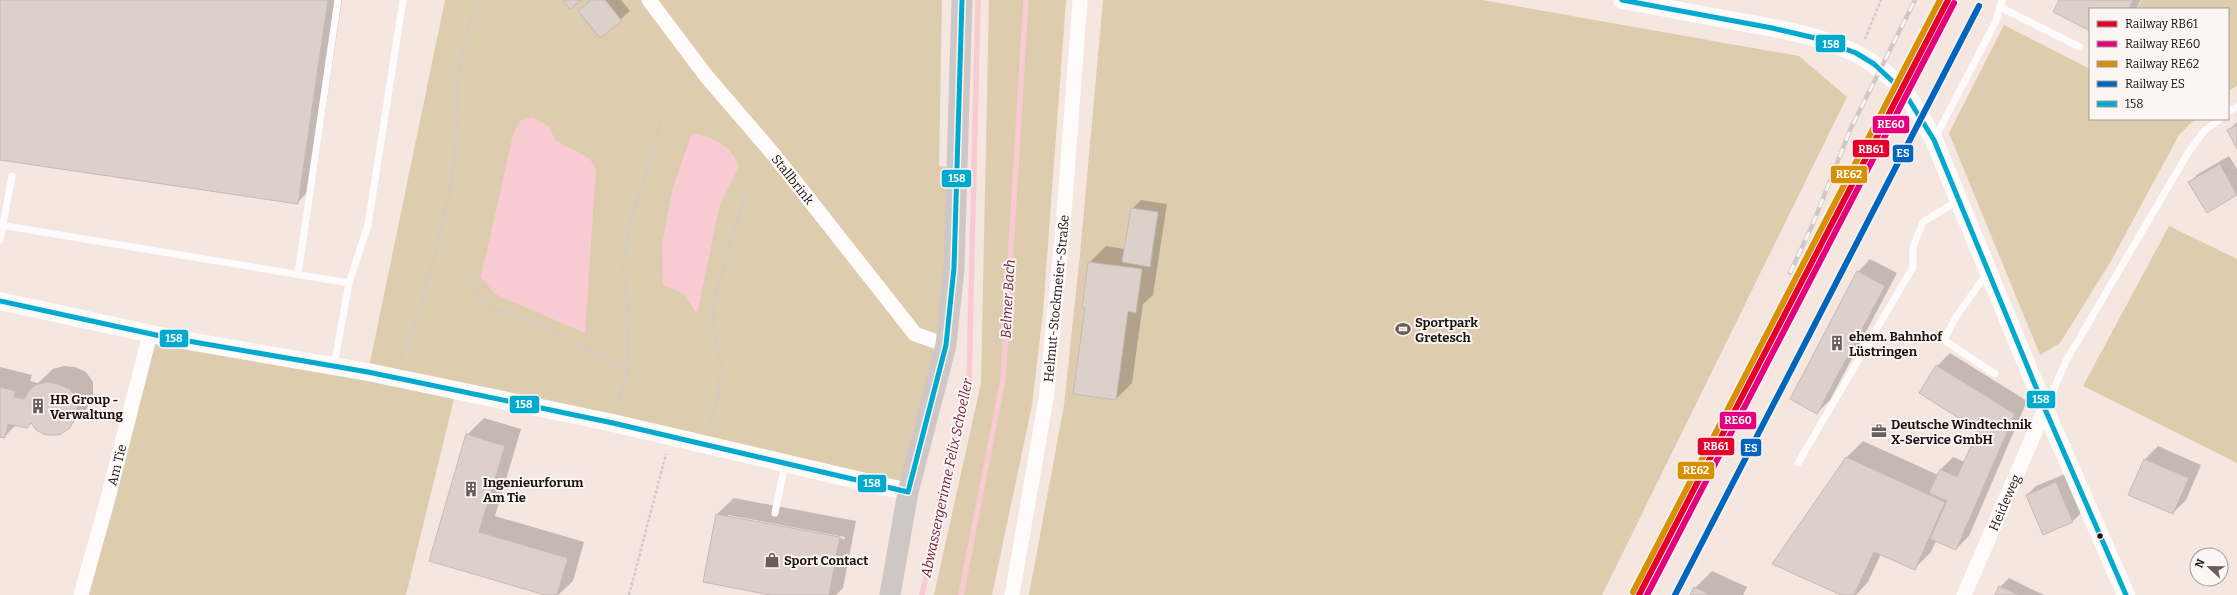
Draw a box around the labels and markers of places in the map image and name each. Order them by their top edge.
place label: Sportpark Gretesch [1415,315,1478,345]
sports icon: Sportpark Gretesch [1394,320,1412,338]
place label: ehem. Bahnhof Lüstringen [1849,329,1943,359]
building icon: ehem. Bahnhof Lüstringen [1828,334,1846,352]
place label: HR Group - Verwaltung [50,392,123,422]
building icon: HR Group - Verwaltung [29,397,47,415]
place label: Deutsche Windtechnik X-Service GmbH [1891,417,2032,447]
office icon: Deutsche Windtechnik X-Service GmbH [1870,422,1888,440]
place label: Ingenieurforum Am Tie [483,475,584,505]
building icon: Ingenieurforum Am Tie [462,480,480,498]
unlabelled marker [2095,531,2105,541]
shop icon: Sport Contact [763,551,781,569]
place label: Sport Contact [784,553,868,568]

